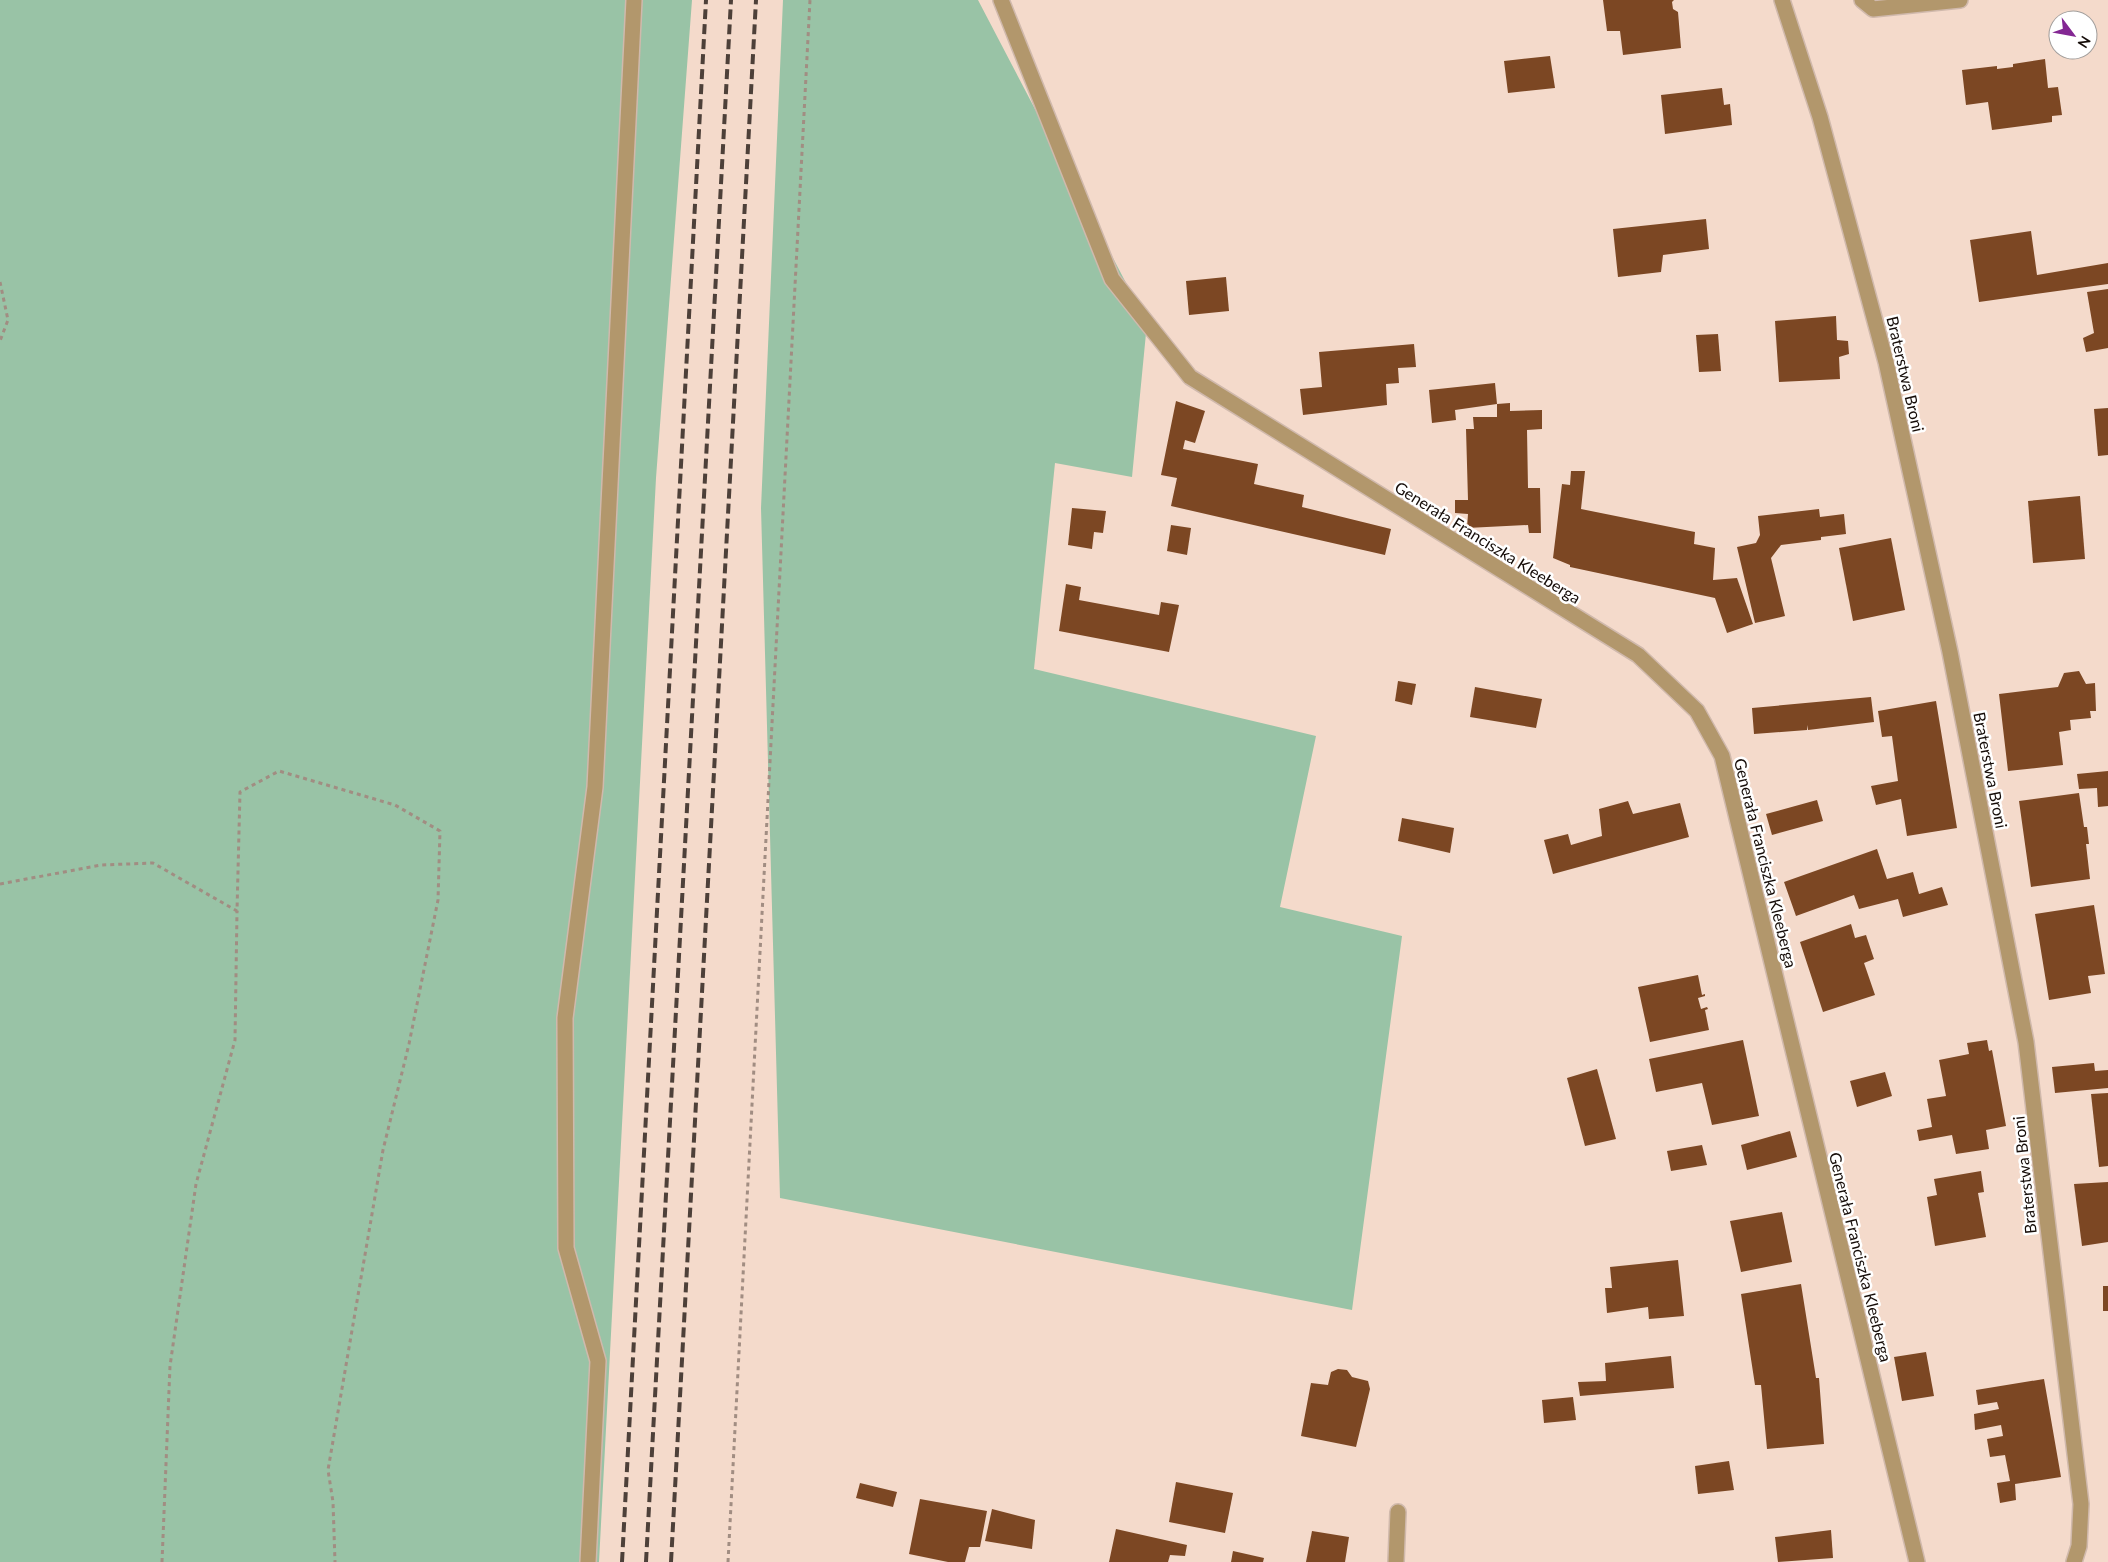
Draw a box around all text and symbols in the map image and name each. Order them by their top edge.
north arrow [2048,10,2098,60]
text: N [2074,33,2095,51]
street label: Braterstwa Broni [1883,314,1929,434]
street label: Generała Franciszka Kleeberga [1392,477,1584,607]
street label: Braterstwa Broni [1970,710,2012,830]
street label: Generała Franciszka Kleeberga [1731,756,1801,970]
street label: Braterstwa Broni [2008,1115,2040,1235]
street label: Generała Franciszka Kleeberga [1826,1150,1896,1364]

